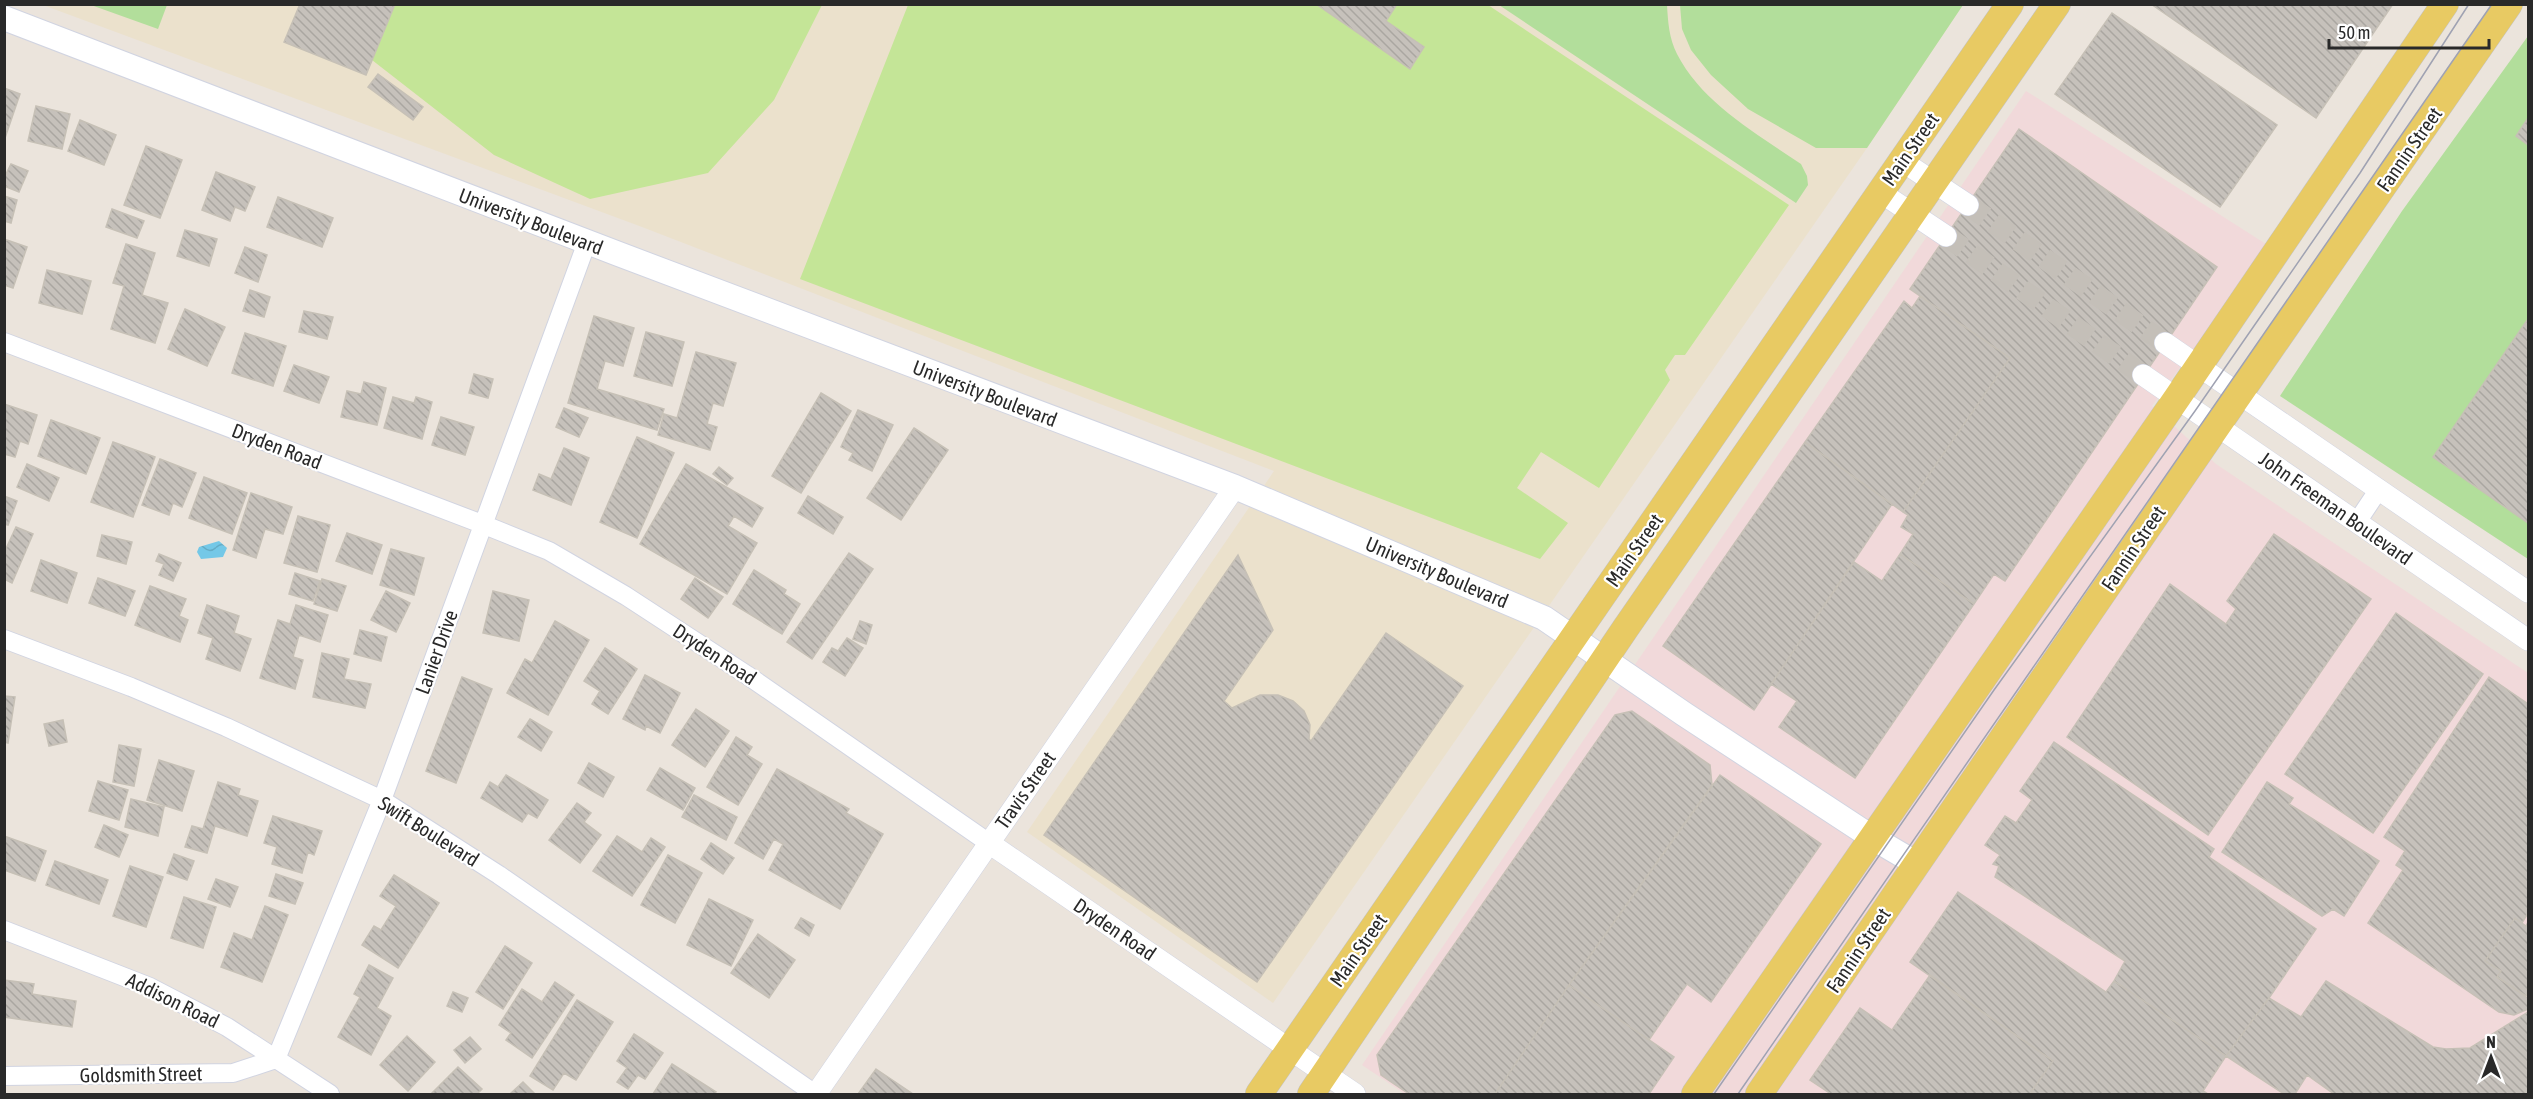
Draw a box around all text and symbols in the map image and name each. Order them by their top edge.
scale bar [2329,12,2490,50]
text: 50 m [2338,22,2370,43]
street label: Fannin Street [2372,102,2446,195]
street label: Main Street [1877,108,1944,190]
street label: University Boulevard [456,183,606,259]
street label: University Boulevard [910,355,1060,431]
street label: Dryden Road [229,418,325,474]
street label: John Freeman Boulevard [2255,447,2417,569]
street label: Fannin Street [2096,501,2170,595]
street label: Main Street [1601,509,1668,591]
street label: University Boulevard [1362,532,1512,612]
street label: Lanier Drive [410,607,462,697]
street label: Dryden Road [669,619,761,689]
street label: Travis Street [990,747,1060,833]
street label: Swift Boulevard [375,791,483,871]
street label: Dryden Road [1069,893,1161,965]
street label: Fannin Street [1821,903,1895,997]
street label: Main Street [1325,909,1392,991]
street label: Addison Road [123,968,223,1032]
north arrow [2461,1027,2521,1087]
text: N [2486,1033,2496,1051]
street label: Goldsmith Street [79,1061,203,1087]

